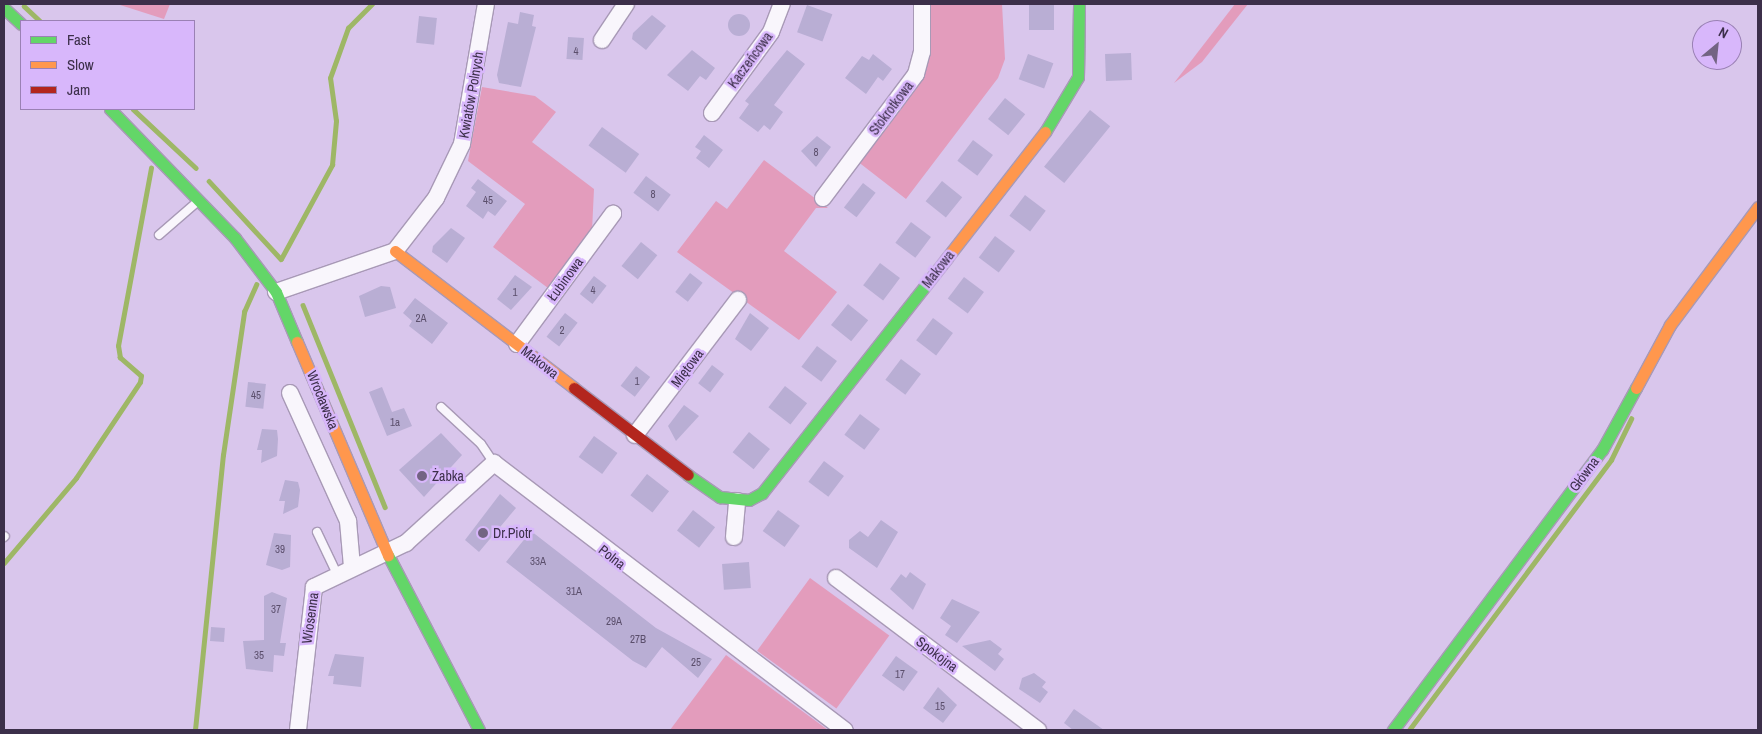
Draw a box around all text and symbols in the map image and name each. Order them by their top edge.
legend [20,20,195,110]
north arrow [1692,20,1742,70]
text: N [1716,23,1731,43]
text: Fast [67,29,90,50]
street label: Kaczeńcowa [724,29,776,91]
house number: 4 [573,44,579,58]
street label: Kwiatów Polnych [455,50,487,140]
text: Slow [67,54,94,75]
street label: Stokrotkowa [865,78,917,138]
text: Jam [67,79,90,100]
house number: 8 [813,145,819,159]
house number: 8 [650,187,656,201]
house number: 45 [483,193,493,207]
street label: Makowa [918,247,958,291]
street label: Łubinowa [544,254,586,304]
house number: 4 [590,283,596,297]
house number: 1 [512,285,518,299]
house number: 2A [415,311,427,325]
house number: 2 [559,323,565,337]
street label: Makowa [518,342,562,382]
street label: Miętowa [667,346,707,390]
street label: Wrocławska [304,368,342,432]
house number: 1 [634,374,640,388]
house number: 45 [251,388,261,402]
house number: 1a [390,415,400,429]
street label: Główna [1566,453,1602,495]
place label: Żabka [432,468,464,484]
marker: Żabka [416,470,428,482]
place label: Dr.Piotr [493,525,532,541]
marker: Dr.Piotr [477,527,489,539]
street label: Polna [595,541,629,573]
house number: 39 [275,542,285,556]
house number: 33A [530,554,546,568]
house number: 31A [566,584,582,598]
street label: Wiosenna [298,591,322,645]
house number: 37 [271,602,281,616]
house number: 29A [606,614,622,628]
house number: 27B [630,632,646,646]
street label: Spokojna [913,633,961,675]
house number: 35 [254,648,264,662]
house number: 25 [691,655,701,669]
house number: 17 [895,667,905,681]
house number: 15 [935,699,945,713]

